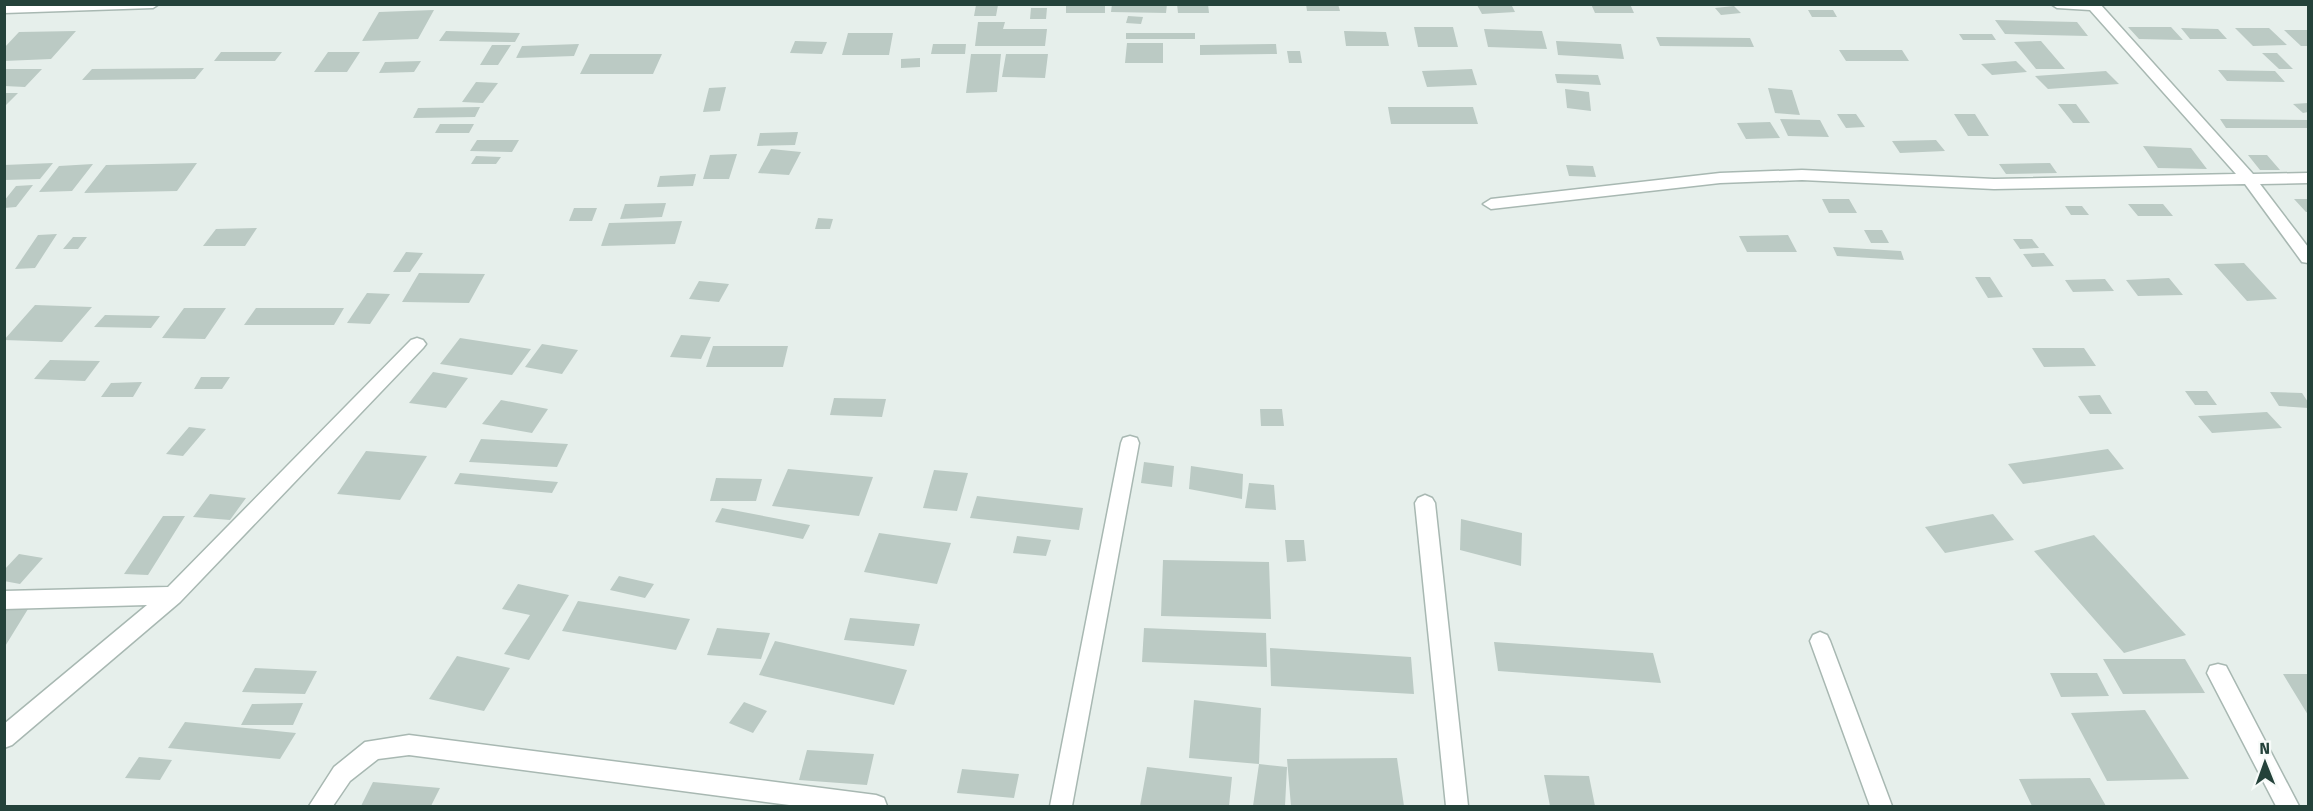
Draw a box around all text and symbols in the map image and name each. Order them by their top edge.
north arrow [2235,733,2295,793]
text: N [2259,739,2270,758]

